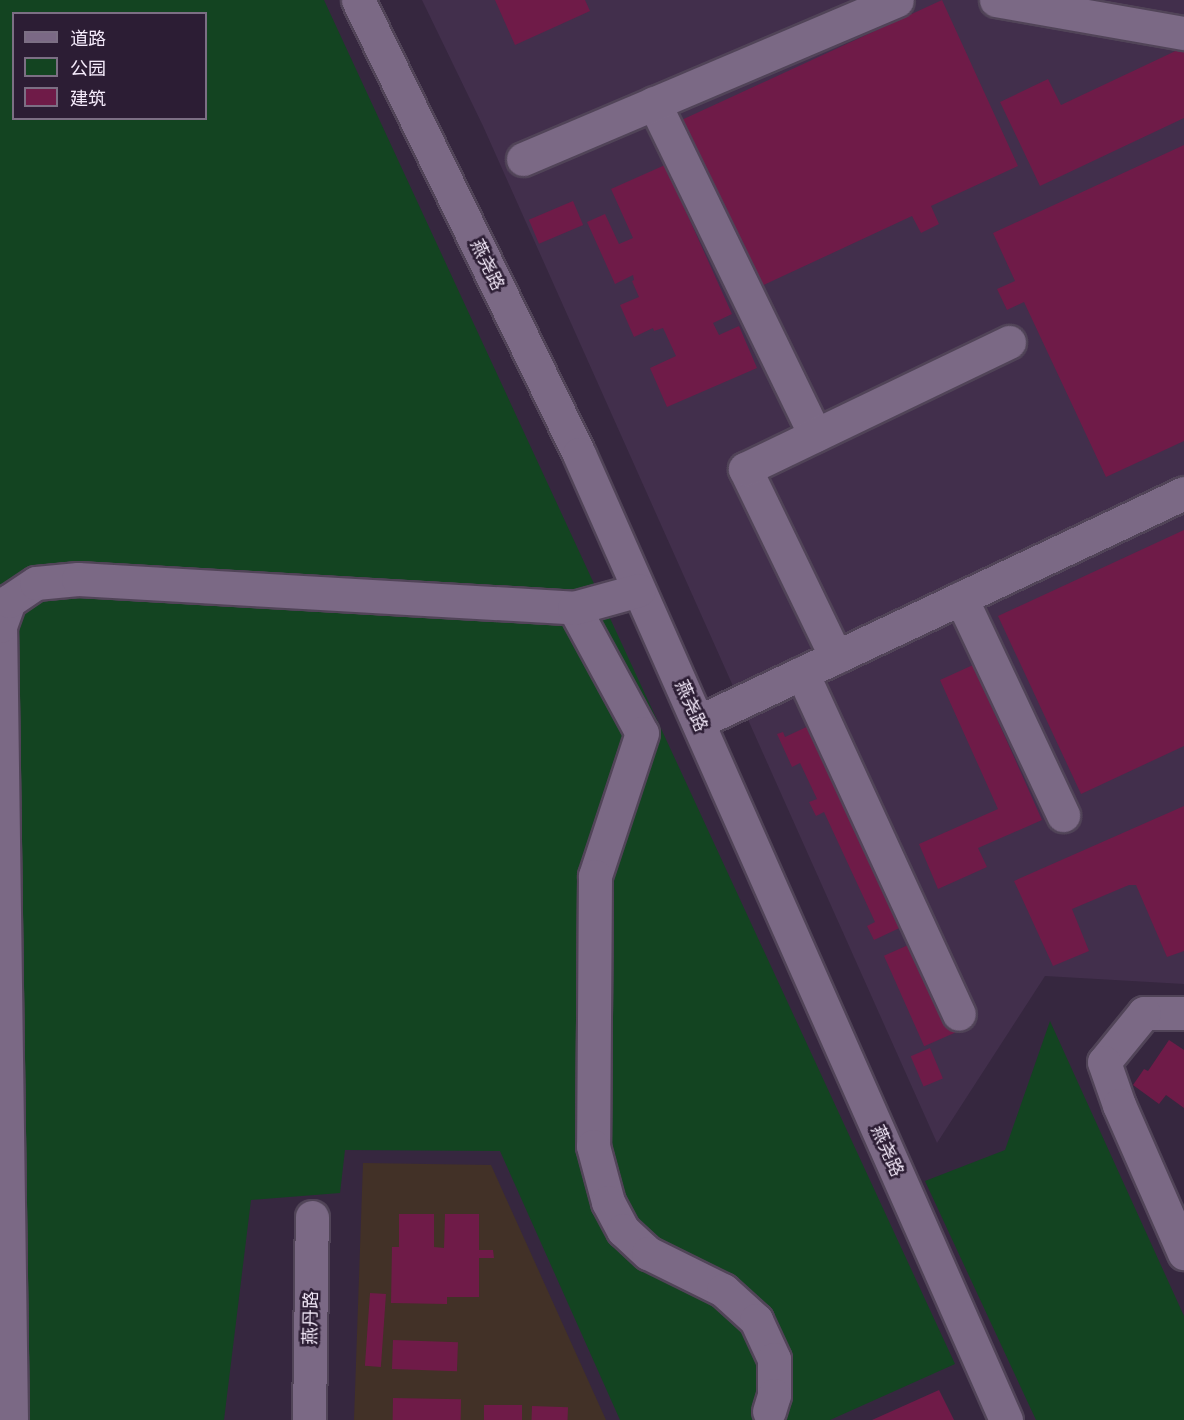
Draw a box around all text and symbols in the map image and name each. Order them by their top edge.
legend [12,12,207,120]
text: 道路 [70,28,106,49]
text: 公园 [70,58,106,79]
text: 建筑 [70,88,106,109]
street label: 燕尧路 [465,236,509,294]
street label: 燕尧路 [670,677,712,735]
street label: 燕尧路 [866,1122,908,1180]
street label: 燕丹路 [300,1291,322,1345]

